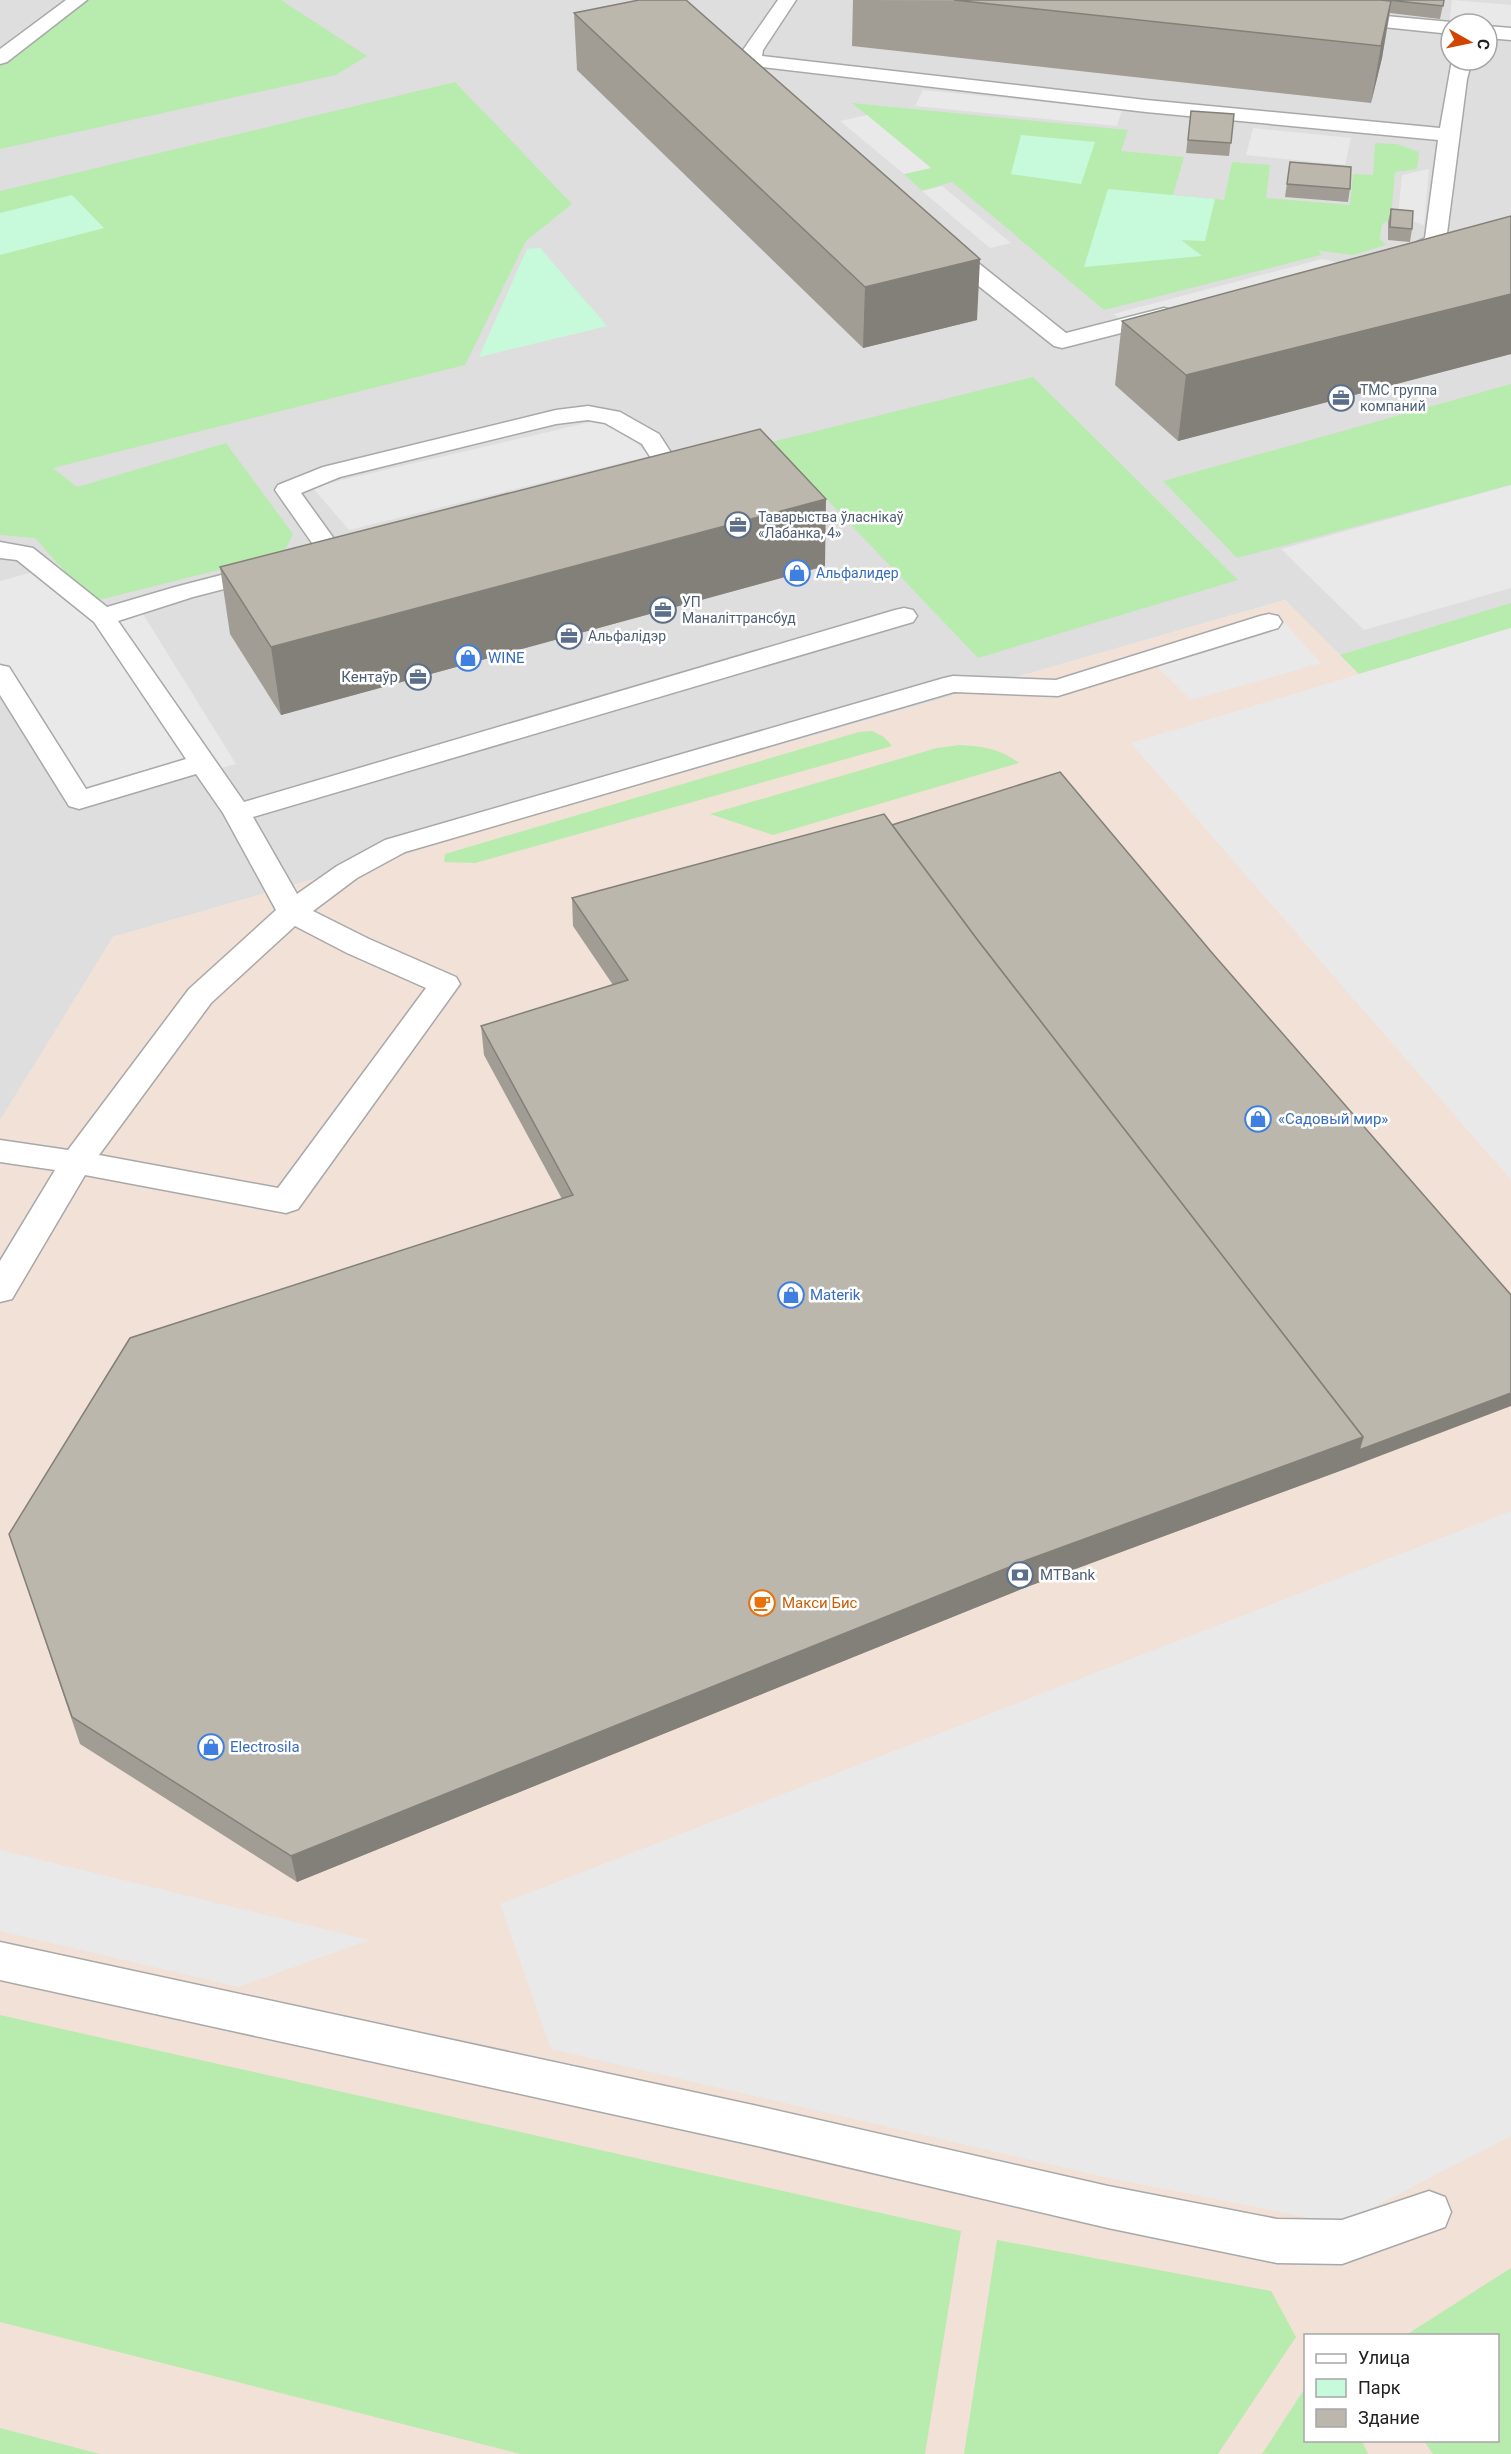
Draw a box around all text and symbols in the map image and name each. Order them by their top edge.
north arrow [1439,12,1499,72]
text: С [1473,38,1494,51]
place label: ТМС группа компаний [1360,382,1437,414]
office icon: ТМС группа компаний [1326,383,1356,413]
place label: Таварыства ўласнікаў «Лабанка, 4» [758,509,904,541]
office icon: Таварыства ўласнікаў «Лабанка, 4» [723,510,753,540]
shop icon: Альфалидер [782,558,812,588]
place label: Альфалидер [816,565,899,581]
place label: УП Маналіттрансбуд [682,594,796,626]
office icon: УП Маналіттрансбуд [648,595,678,625]
office icon: Альфалідэр [554,621,584,651]
place label: Альфалідэр [588,628,666,644]
shop icon: WINE [453,643,483,673]
place label: WINE [488,649,525,667]
office icon: Кентаўр [403,662,433,692]
place label: Кентаўр [341,668,398,686]
shop icon: «Садовый мир» [1243,1104,1273,1134]
place label: «Садовый мир» [1278,1110,1388,1128]
shop icon: Materik [776,1280,806,1310]
place label: Materik [810,1286,861,1304]
bank icon: MTBank [1005,1560,1035,1590]
place label: MTBank [1040,1566,1096,1584]
cafe icon: Макси Бис [747,1588,777,1618]
place label: Макси Бис [782,1594,858,1612]
shop icon: Electrosila [196,1732,226,1762]
place label: Electrosila [230,1738,300,1756]
legend [1304,2334,1499,2442]
text: Улица [1358,2347,1410,2368]
text: Парк [1358,2377,1401,2398]
text: Здание [1358,2407,1420,2428]

